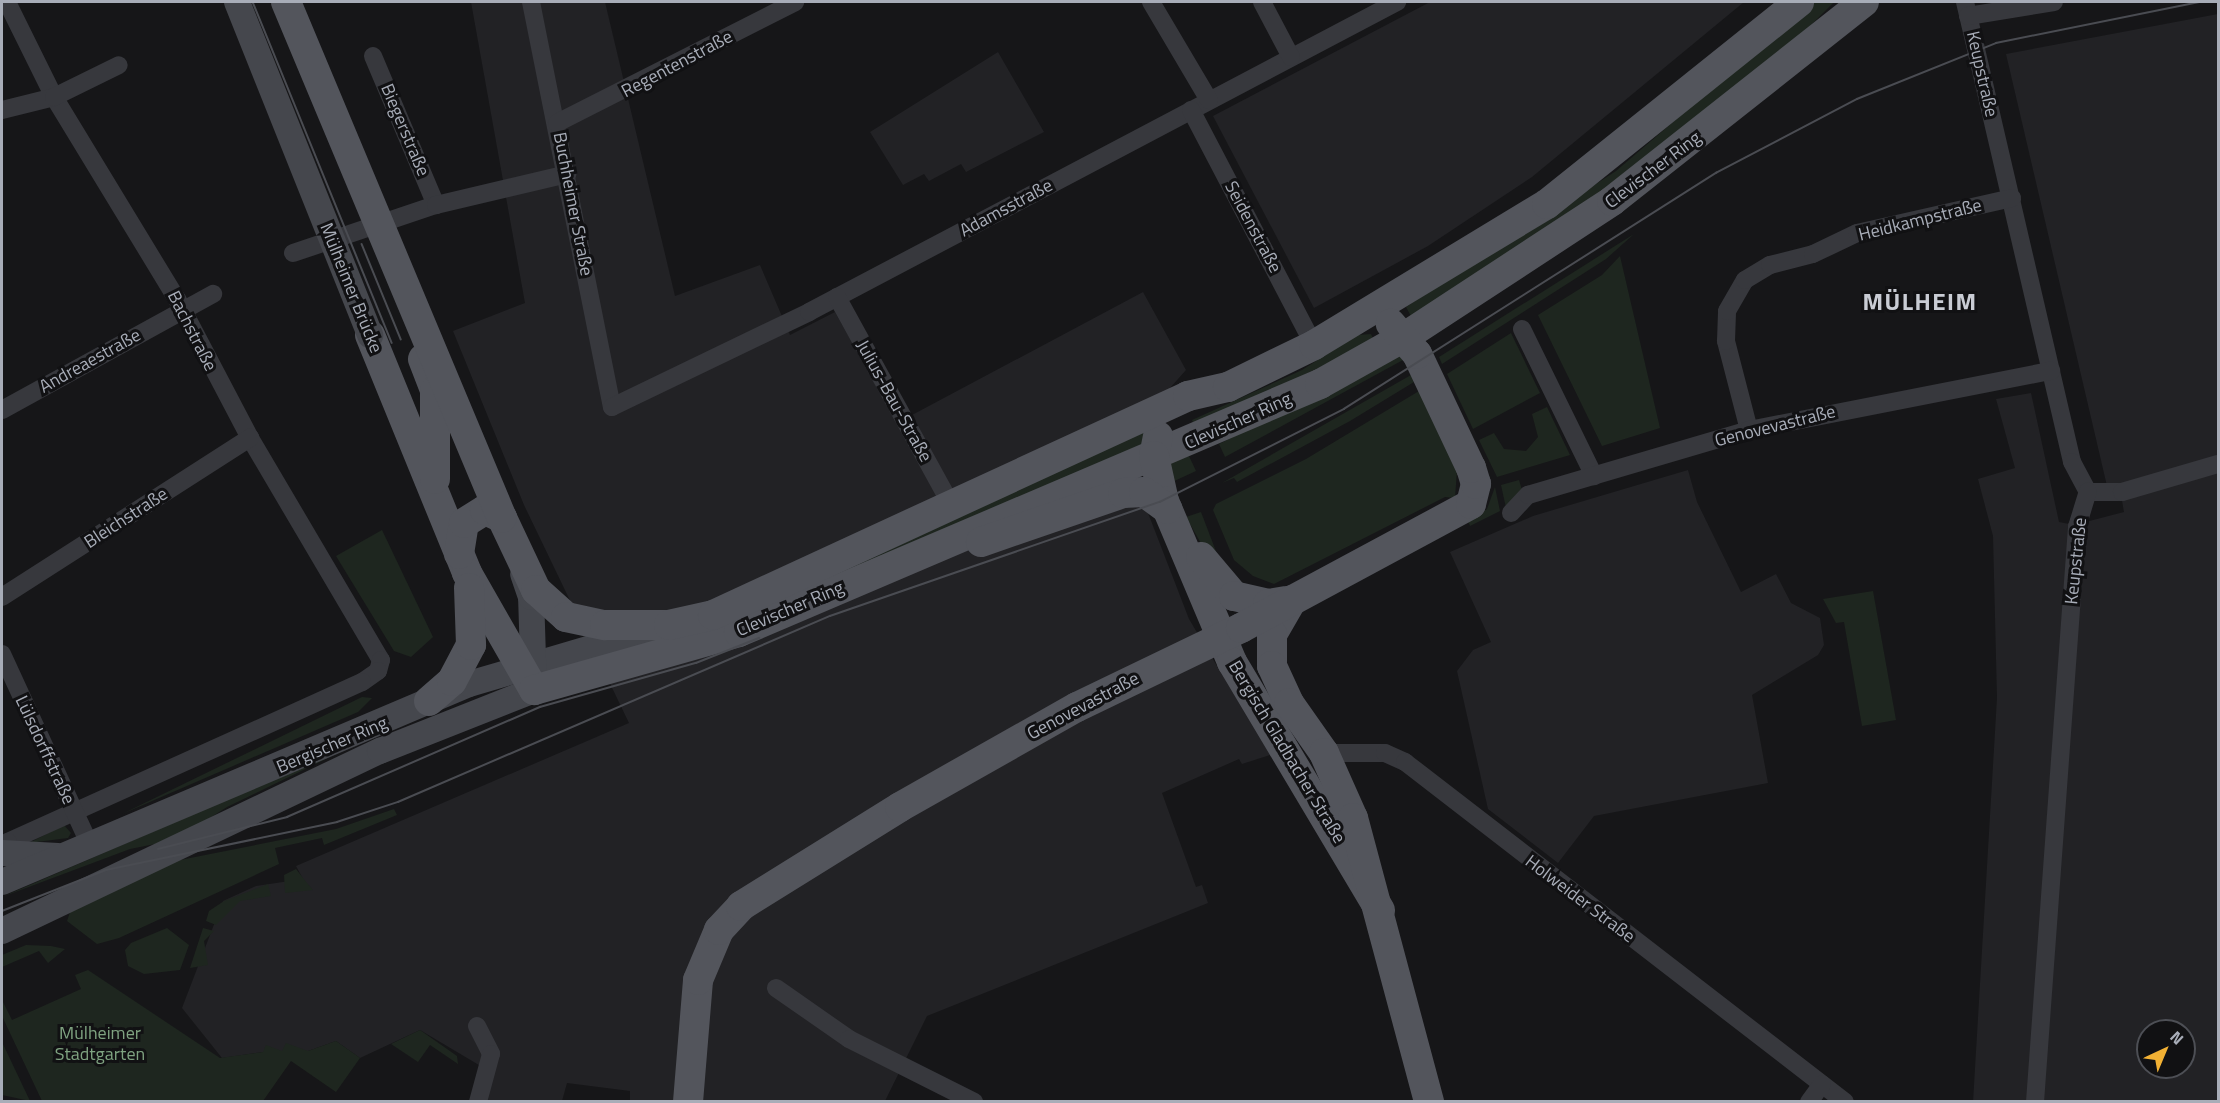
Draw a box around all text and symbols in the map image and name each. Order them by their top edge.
street label: Regentenstraße [618,26,736,102]
street label: Keupstraße [1962,29,2002,119]
street label: Biegerstraße [376,81,434,179]
street label: Clevischer Ring [1601,127,1705,213]
street label: Buchheimer Straße [548,130,598,278]
street label: Adamsstraße [956,175,1056,241]
street label: Seidenstraße [1220,178,1286,276]
street label: Heidkampstraße [1856,194,1984,246]
street label: Mülheimer Brücke [315,220,387,356]
street label: Bachstraße [163,287,221,375]
district label: MÜLHEIM [1862,288,1978,316]
street label: Andreaestraße [36,324,144,398]
street label: Julius-Bau-Straße [852,336,936,466]
street label: Clevischer Ring [1181,388,1295,454]
street label: Genovevastraße [1712,401,1838,451]
street label: Bleichstraße [80,483,172,553]
street label: Keupstraße [2061,516,2091,606]
street label: Clevischer Ring [733,577,847,641]
street label: Bergisch Gladbacher Straße [1224,657,1350,847]
street label: Genovevastraße [1023,667,1143,745]
street label: Lülsdorffstraße [10,692,80,808]
street label: Bergischer Ring [273,712,391,778]
street label: Holweider Straße [1521,851,1639,947]
north arrow [2136,1019,2196,1079]
park label: Mülheimer Stadtgarten [55,1023,145,1066]
text: N [2165,1025,2189,1050]

